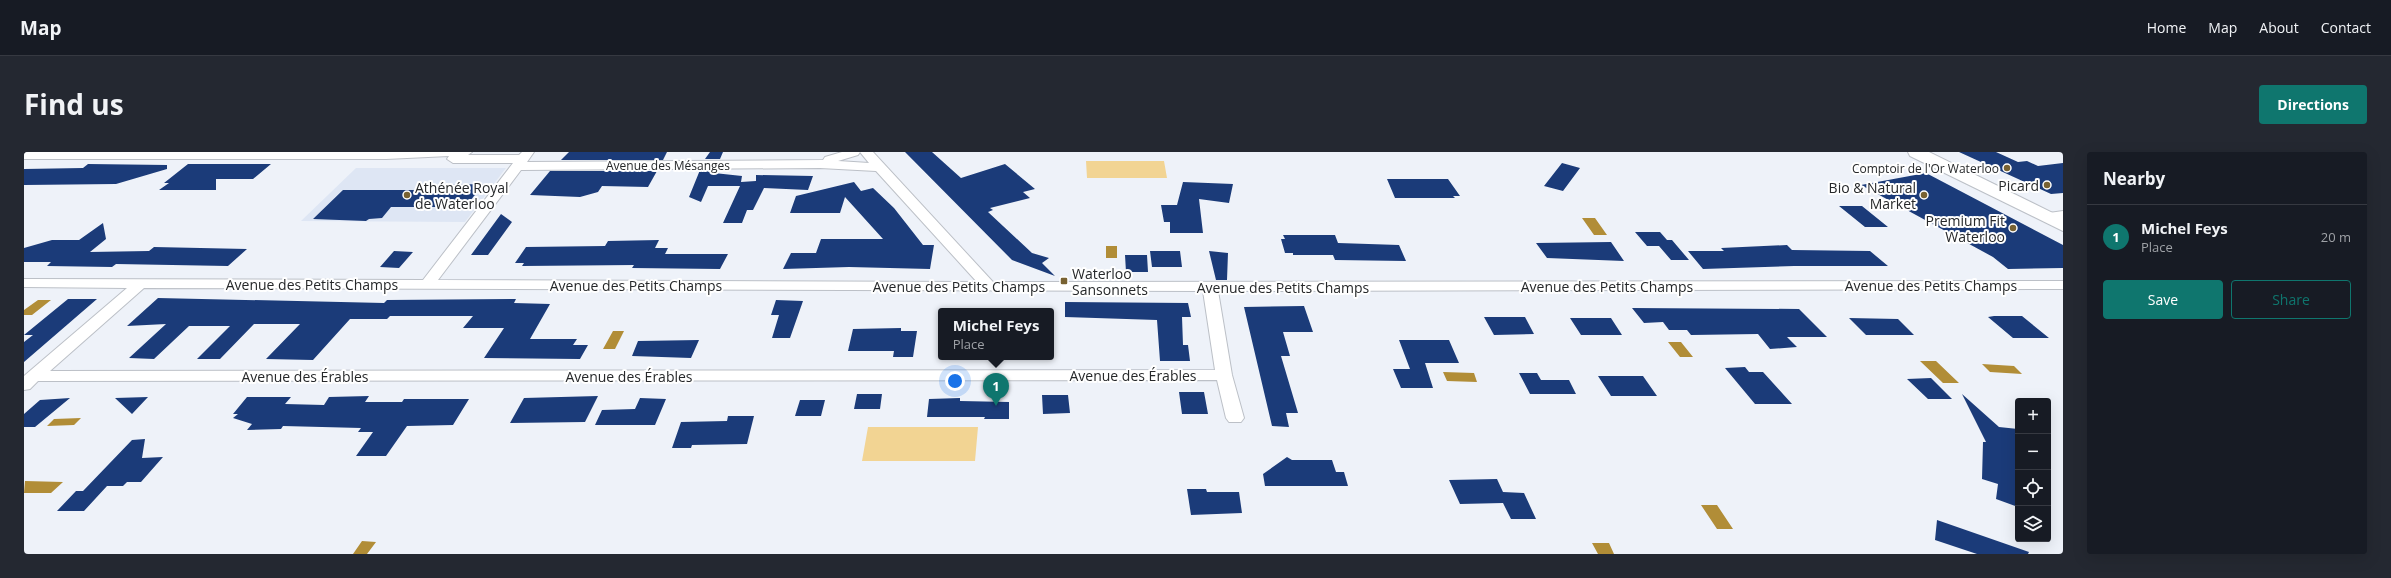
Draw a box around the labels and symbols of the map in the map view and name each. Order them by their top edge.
street label: Avenue des Mésanges [606,157,730,174]
place label: Comptoir de l'Or Waterloo [1852,160,1999,177]
marker: Comptoir de l'Or Waterloo [2002,163,2012,173]
place label: Picard [1998,176,2039,195]
place label: Athénée Royal de Waterloo [415,178,509,213]
place label: Bio & Natural Market [1829,178,1916,213]
marker: Picard [2042,180,2052,190]
marker: Athénée Royal de Waterloo [402,190,412,200]
marker: Bio & Natural Market [1919,190,1929,200]
place label: Premium Fit Waterloo [1926,211,2005,246]
marker: Premium Fit Waterloo [2008,223,2018,233]
place label: Waterloo Sansonnets [1072,264,1148,299]
street label: Avenue des Petits Champs [226,275,399,294]
street label: Avenue des Petits Champs [550,276,723,295]
marker: Waterloo Sansonnets [1059,276,1069,286]
street label: Avenue des Petits Champs [1845,276,2018,295]
street label: Avenue des Petits Champs [873,277,1046,296]
street label: Avenue des Petits Champs [1521,277,1694,296]
street label: Avenue des Petits Champs [1197,278,1370,297]
street label: Avenue des Érables [1069,366,1197,385]
street label: Avenue des Érables [241,367,369,386]
street label: Avenue des Érables [565,367,693,386]
your location [945,371,965,391]
pin: 1 [983,373,1009,406]

